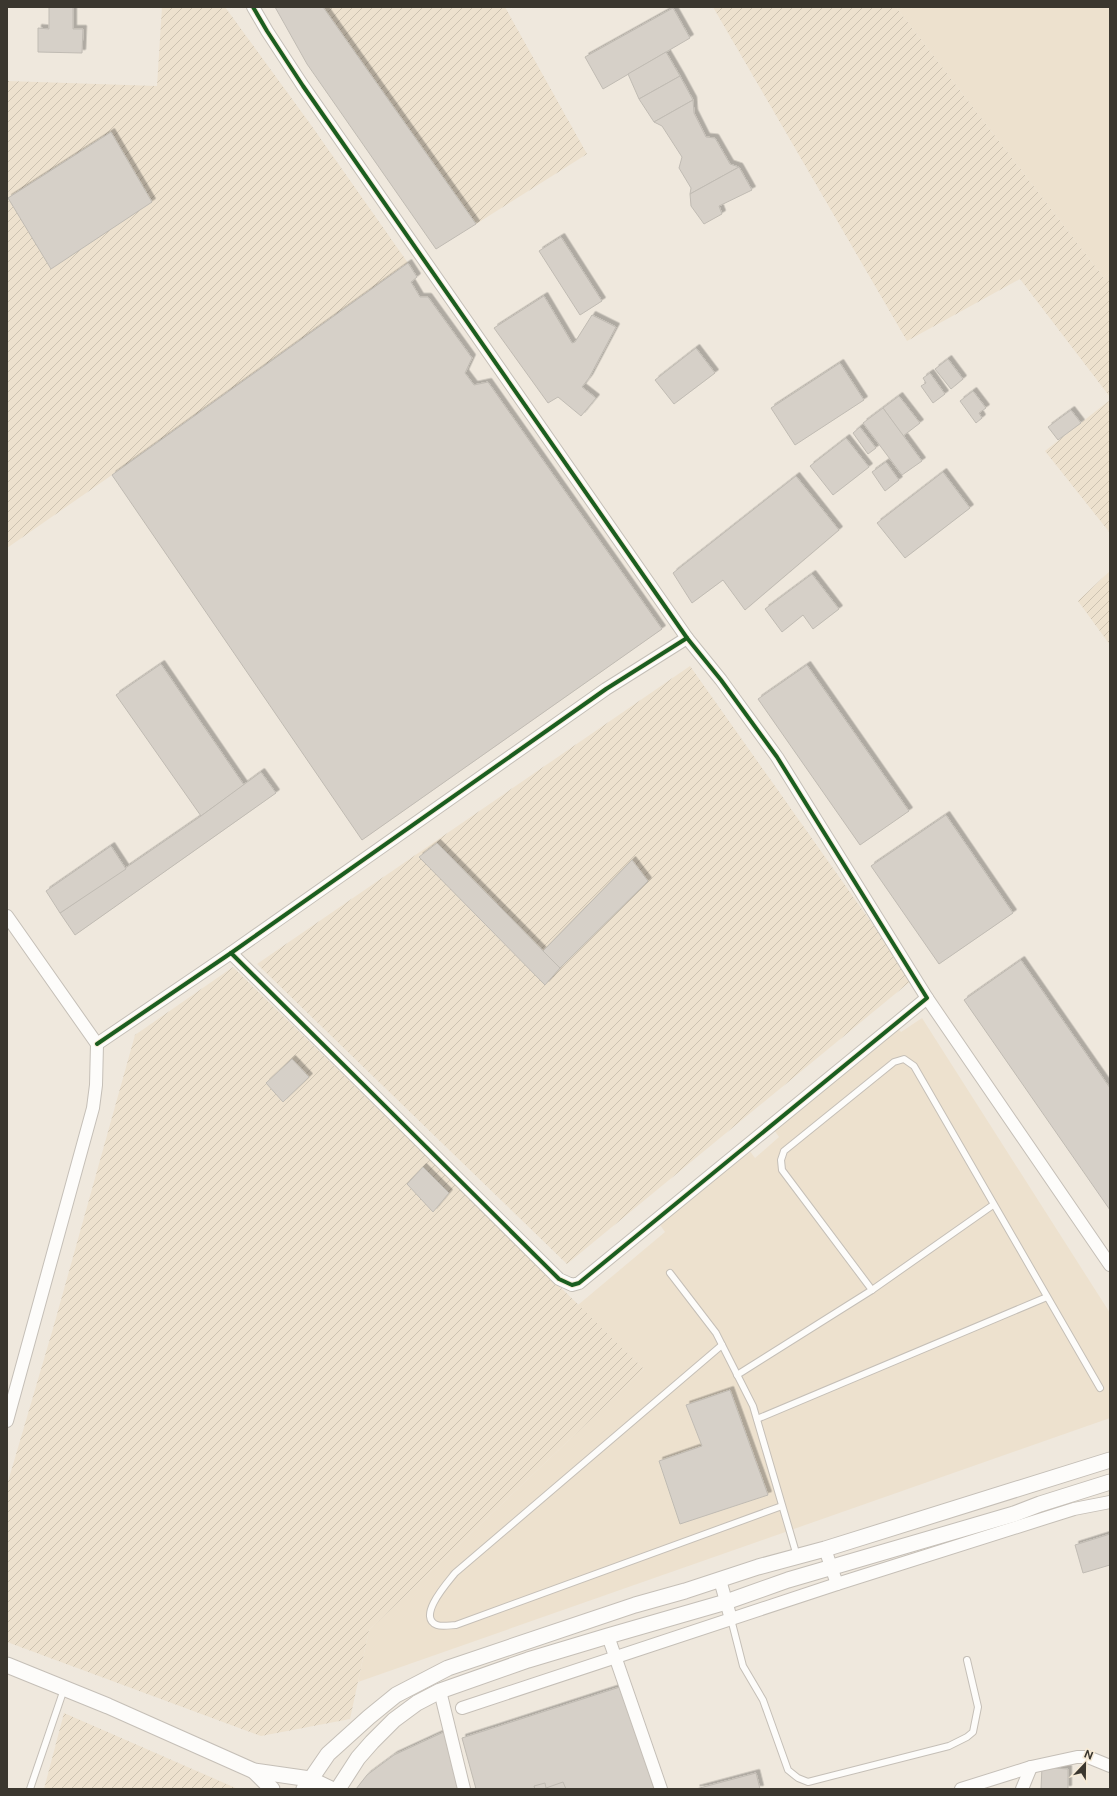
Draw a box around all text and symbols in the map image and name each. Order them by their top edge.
north arrow [1065,1744,1105,1784]
text: N [1083,1748,1095,1762]

